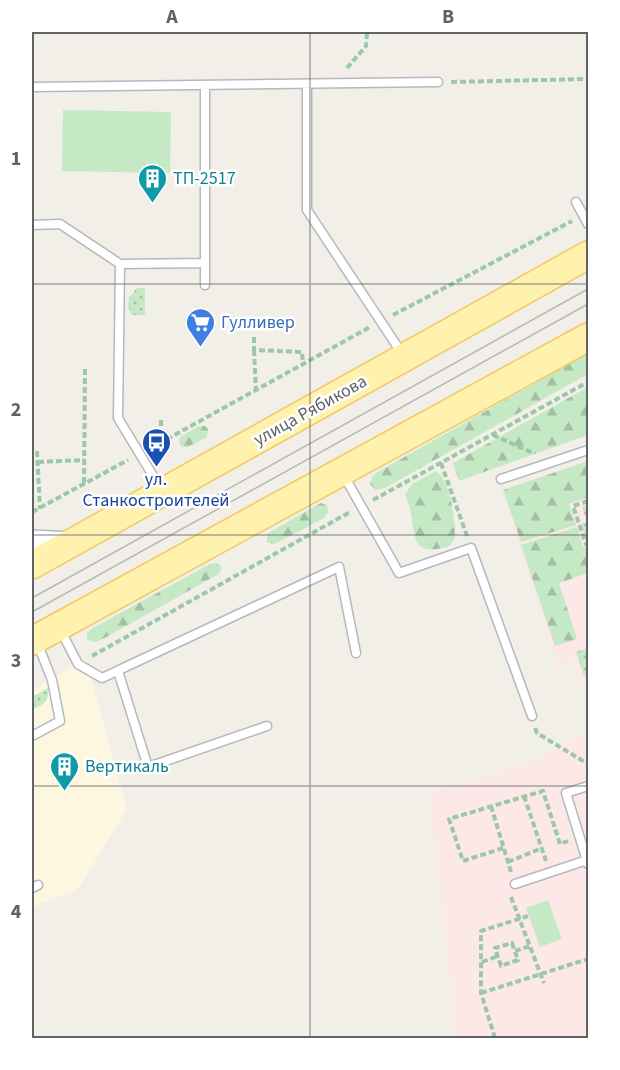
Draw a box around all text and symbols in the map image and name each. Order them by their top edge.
text: A [165,3,178,31]
text: B [442,3,454,31]
text: 1 [11,145,21,173]
building icon: ТП-2517 [136,162,168,204]
place label: ТП-2517 [173,166,236,191]
supermarket icon: Гулливер [184,306,216,348]
place label: Гулливер [221,310,295,335]
street label: улица Рябикова [249,369,372,452]
text: 2 [11,396,21,424]
bus stop icon: ул. Станкостроителей [140,426,172,468]
place label: ул. Станкостроителей [82,467,230,513]
text: 3 [11,647,21,675]
building icon: Вертикаль [48,750,80,792]
place label: Вертикаль [85,754,169,779]
text: 4 [11,898,22,926]

